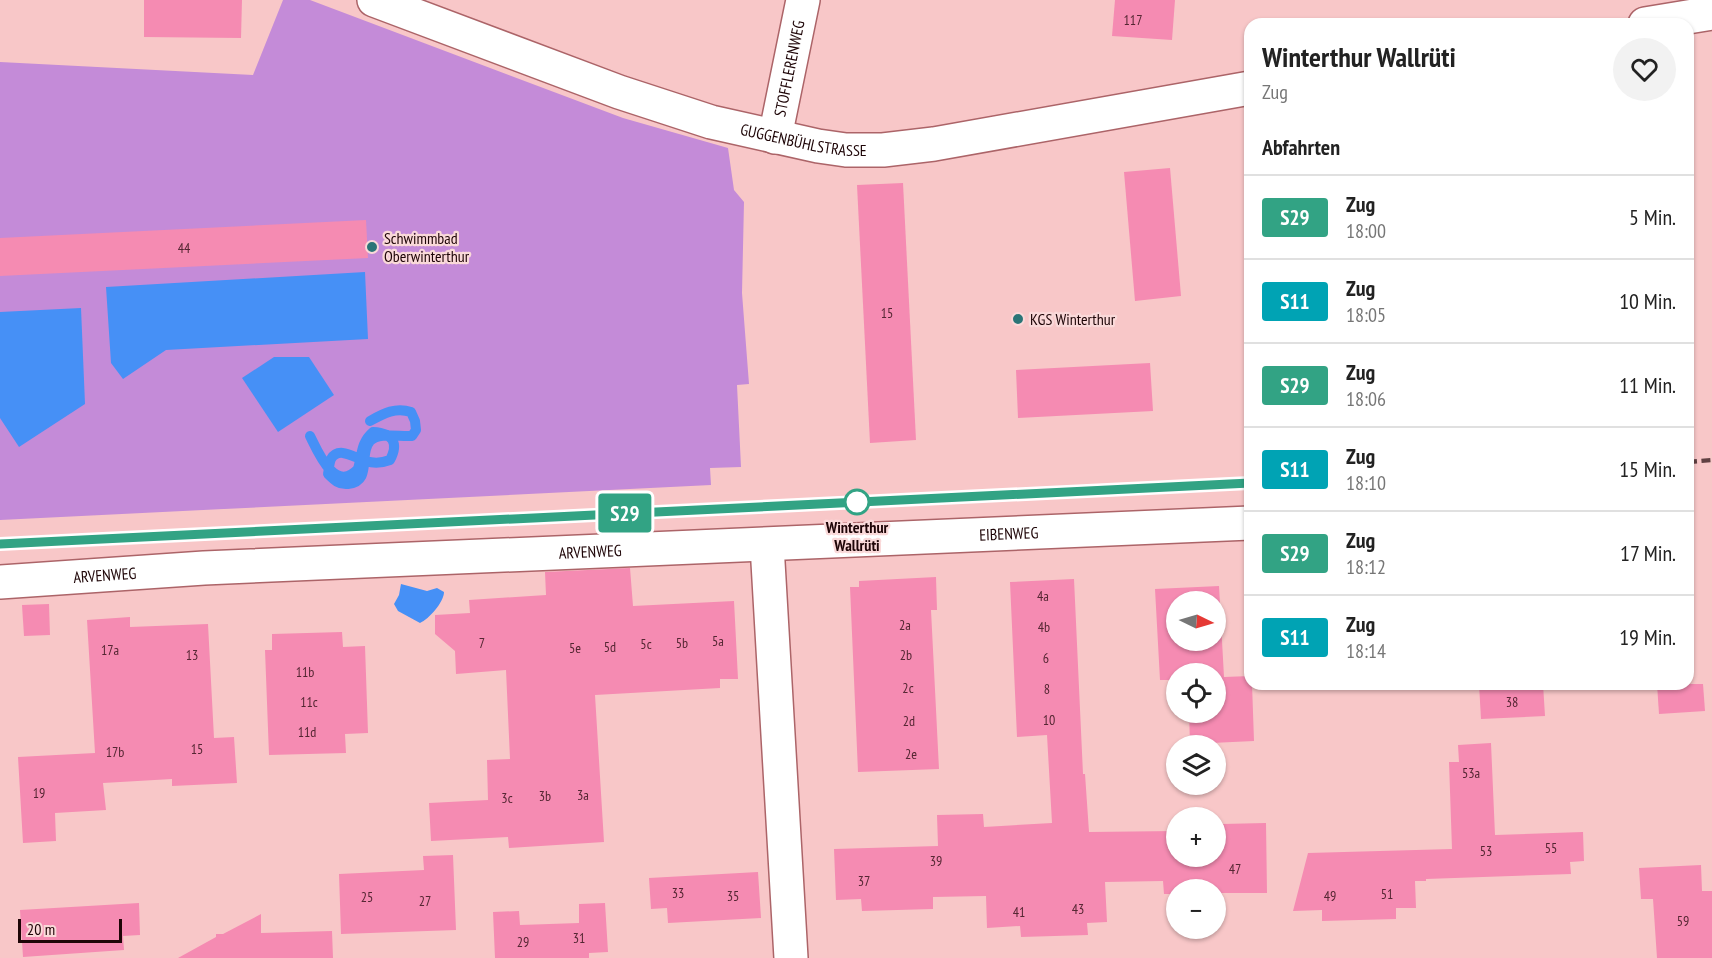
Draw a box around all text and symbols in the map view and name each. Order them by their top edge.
house number: 117 [1124,11,1142,29]
street label: STOFFLERENWEG [769,18,809,118]
text: Winterthur Wallrüti [1262,38,1456,75]
button: heart [1613,38,1676,101]
text: Zug [1262,79,1288,105]
street label: GUGGENBÜHLSTRASSE [739,119,867,160]
text: Abfahrten [1262,133,1340,161]
text: Zug [1346,190,1375,218]
text: 5 Min. [1629,203,1676,231]
text: S29 [1280,204,1310,231]
text: 18:00 [1346,218,1386,244]
place label: Schwimmbad Oberwinterthur [384,228,470,266]
house number: 44 [178,239,191,257]
marker: Schwimmbad Oberwinterthur [365,240,379,254]
text: Zug [1346,274,1375,302]
text: 10 Min. [1619,287,1676,315]
text: S11 [1280,288,1310,315]
text: 18:05 [1346,302,1386,328]
house number: 15 [881,304,893,322]
place label: KGS Winterthur [1030,309,1116,329]
marker: KGS Winterthur [1011,312,1025,326]
text: Zug [1346,358,1375,386]
text: 11 Min. [1619,371,1676,399]
text: S29 [1280,372,1310,399]
text: 18:06 [1346,386,1386,412]
text: Zug [1346,442,1375,470]
text: 15 Min. [1619,455,1676,483]
text: S11 [1280,456,1310,483]
text: 18:10 [1346,470,1386,496]
marker: Winterthur Wallrüti [844,489,870,515]
line badge: S29 [590,494,660,532]
text: S29 [610,500,640,527]
place label: Winterthur Wallrüti [825,517,889,555]
street label: EIBENWEG [979,522,1039,545]
text: Zug [1346,526,1375,554]
text: 17 Min. [1620,539,1676,567]
street label: ARVENWEG [558,540,622,563]
text: S29 [1280,540,1310,567]
text: 18:12 [1346,554,1386,580]
street label: ARVENWEG [73,563,137,587]
house number: 4a [1037,587,1049,605]
north arrow [1166,591,1226,651]
map controls [1166,591,1226,939]
text: Zug [1346,610,1375,638]
house number: 2a [899,616,911,634]
house number: 4b [1038,618,1050,636]
text: 19 Min. [1619,623,1676,651]
text: S11 [1280,624,1310,651]
house number: 5a [712,632,724,650]
house number: 7 [479,634,485,652]
house number: 5b [676,634,688,652]
house number: 5c [640,635,652,653]
house number: 5d [604,638,616,656]
text: 18:14 [1346,638,1386,664]
house number: 5e [569,639,581,657]
house number: 17a [101,641,119,659]
house number: 13 [186,646,198,664]
house number: 2b [900,646,912,664]
house number: 6 [1043,649,1049,667]
house number: 11b [296,663,314,681]
button: locate [1166,663,1226,723]
house number: 2c [902,679,914,697]
house number: 8 [1044,680,1050,698]
house number: 11c [300,693,318,711]
house number: 38 [1506,693,1518,711]
house number: 10 [1043,711,1055,729]
house number: 2d [903,712,915,730]
house number: 11d [298,723,316,741]
button: layers [1166,735,1226,795]
house number: 15 [191,740,203,758]
house number: 17b [106,743,124,761]
house number: 2e [905,745,917,763]
house number: 53a [1462,764,1480,782]
house number: 19 [33,784,45,802]
house number: 3a [577,786,589,804]
house number: 3b [539,787,551,805]
house number: 3c [501,789,513,807]
button: + [1166,807,1226,867]
house number: 55 [1545,839,1557,857]
house number: 53 [1480,842,1492,860]
house number: 39 [930,852,942,870]
house number: 47 [1229,860,1241,878]
house number: 37 [858,872,870,890]
button: − [1166,879,1226,939]
house number: 33 [672,884,684,902]
house number: 51 [1381,885,1393,903]
house number: 35 [727,887,739,905]
house number: 49 [1324,887,1336,905]
house number: 25 [361,888,373,906]
house number: 27 [419,892,431,910]
house number: 43 [1072,900,1084,918]
house number: 41 [1013,903,1025,921]
house number: 59 [1677,912,1689,930]
scale bar [18,916,122,944]
text: 20 m [27,919,55,939]
house number: 31 [573,929,585,947]
house number: 29 [517,933,529,951]

